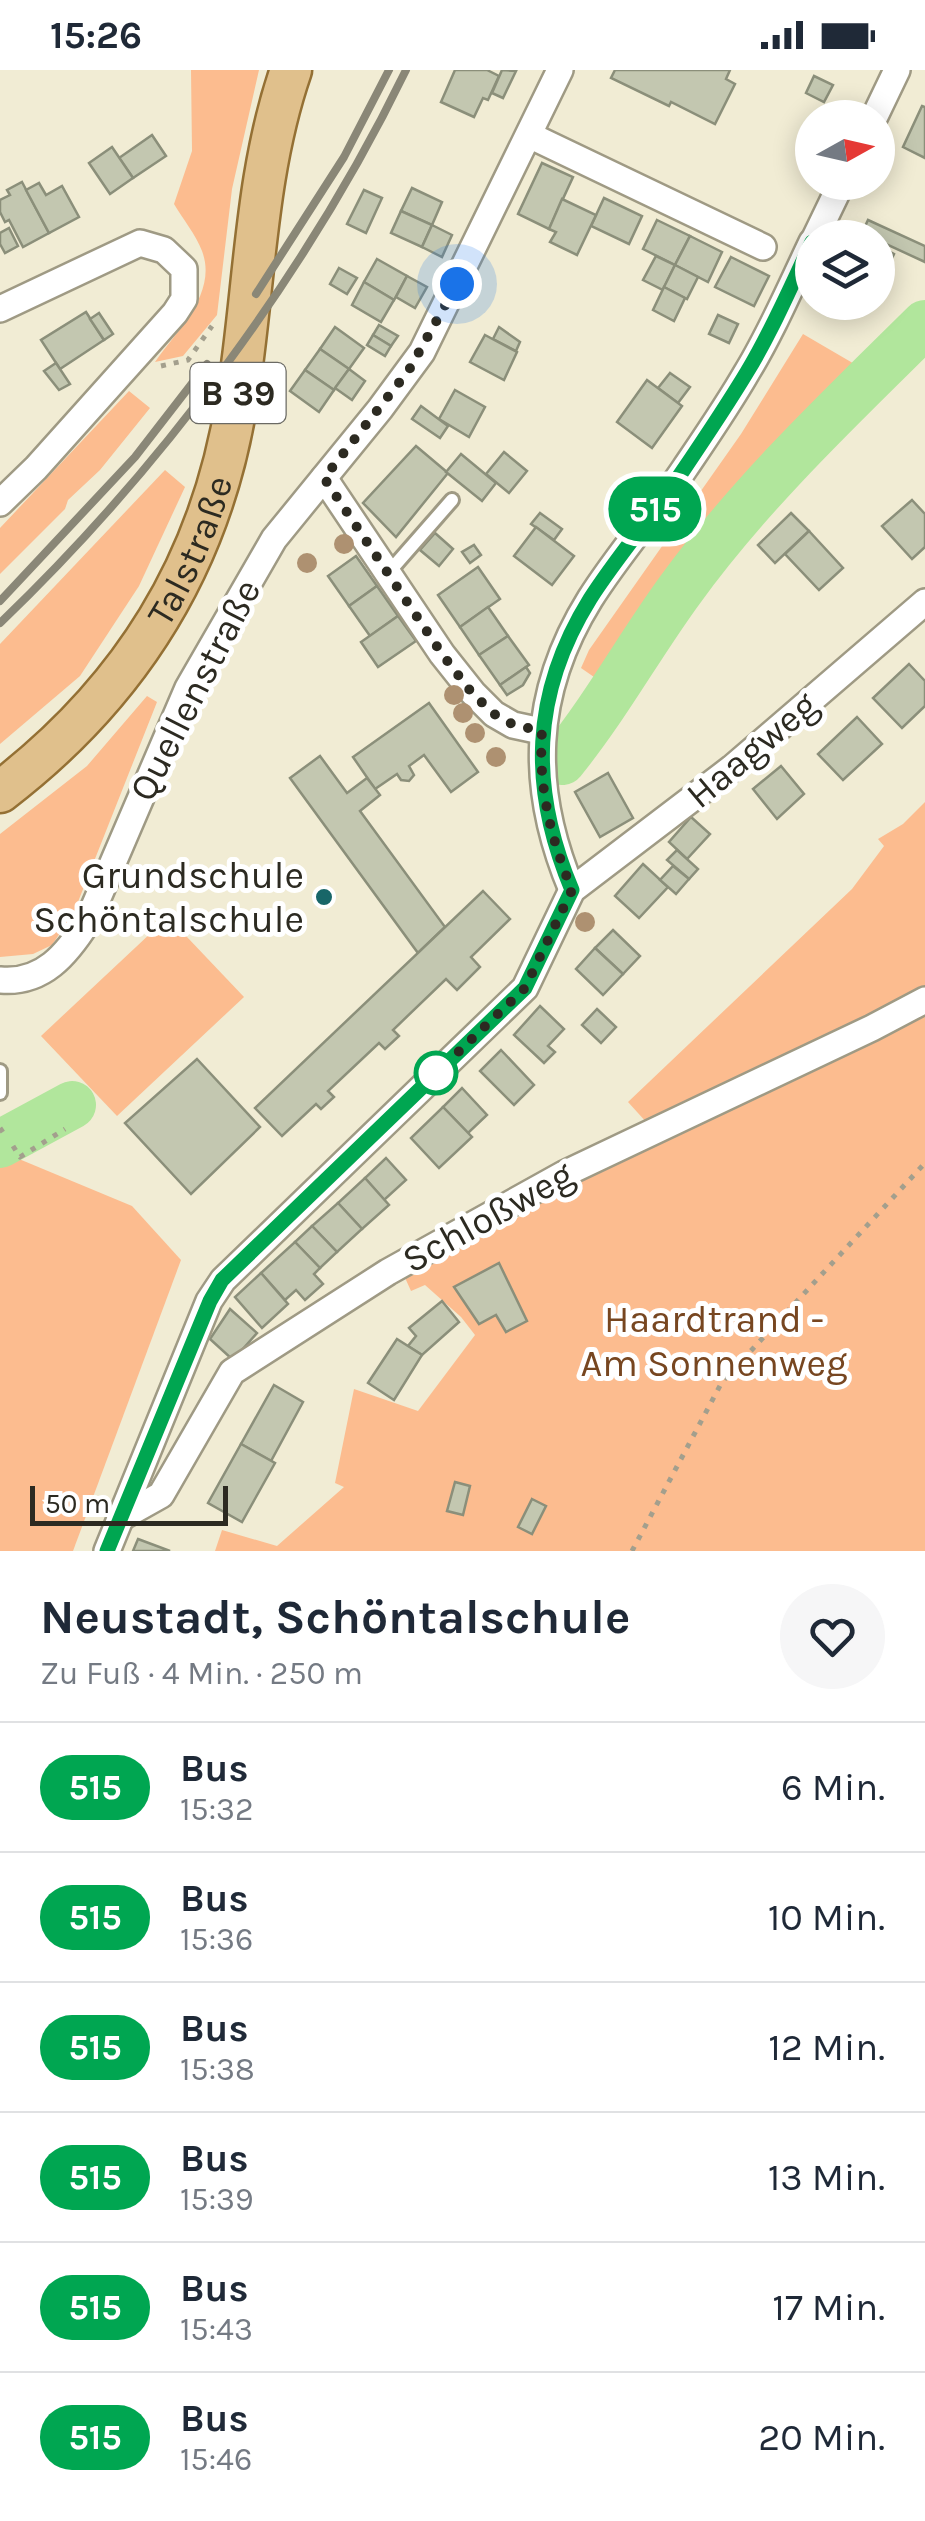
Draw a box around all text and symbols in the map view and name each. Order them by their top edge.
text: 15:26 [50,13,142,58]
north arrow [795,100,895,200]
map controls [795,100,895,320]
button: layers [795,220,895,320]
your location [432,259,482,309]
road number: B 39 [190,363,286,423]
street label: Talstraße [137,470,242,634]
line badge: 515 [598,476,712,542]
text: 515 [628,489,682,530]
street label: Quellenstraße [120,572,270,808]
street label: Haagweg [677,682,827,818]
place label: Grundschule Schöntalschule [33,853,304,942]
marker: Grundschule Schöntalschule [313,886,335,908]
unlabelled marker [415,1052,457,1094]
street label: Schloßweg [395,1152,581,1282]
park label: Haardtrand - Am Sonnenweg [581,1297,847,1386]
scale bar [30,1481,228,1526]
text: 50 m [45,1487,110,1520]
button: heart [780,1584,885,1689]
text: Neustadt, Schöntalschule [40,1589,630,1645]
text: Zu Fuß · 4 Min. · 250 m [40,1655,363,1692]
text: Bus [180,1746,249,1791]
text: 6 Min. [781,1765,885,1810]
text: 515 [68,1767,122,1808]
text: 15:32 [180,1791,253,1828]
text: Bus [180,1876,249,1921]
text: 10 Min. [768,1895,885,1940]
text: 515 [68,1897,122,1938]
text: 15:36 [180,1921,253,1958]
text: Bus [180,2006,249,2051]
text: 12 Min. [768,2025,885,2070]
text: 515 [68,2027,122,2068]
text: 15:38 [180,2051,255,2088]
text: Bus [180,2136,249,2181]
text: 13 Min. [768,2155,885,2200]
text: 515 [68,2157,122,2198]
text: 15:39 [180,2181,253,2218]
text: Bus [180,2266,249,2311]
text: 17 Min. [772,2285,885,2330]
text: 515 [68,2287,122,2328]
text: 15:43 [180,2311,253,2348]
text: Bus [180,2396,249,2441]
text: 20 Min. [758,2415,885,2460]
text: 515 [68,2417,122,2458]
text: 15:46 [180,2441,252,2478]

